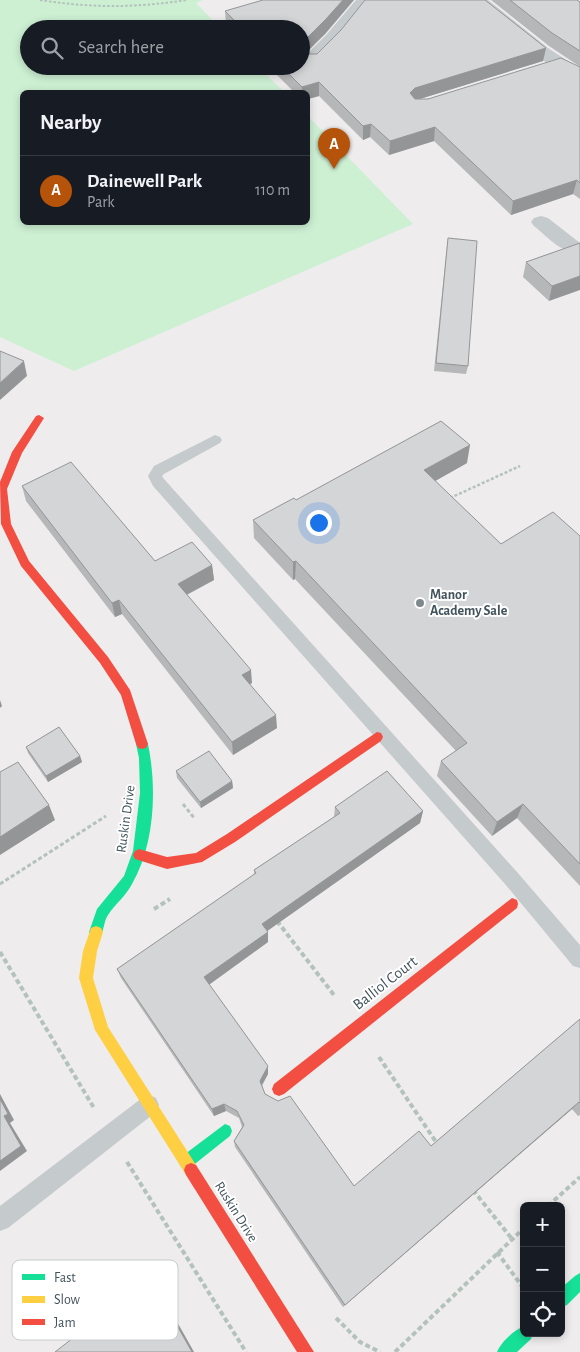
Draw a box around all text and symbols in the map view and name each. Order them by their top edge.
search box [20,20,310,75]
icon: search [38,34,66,62]
text: Search here [78,38,164,57]
text: Nearby [40,112,101,133]
pin: A [318,128,350,169]
text: Dainewell Park [87,172,202,191]
text: A [51,182,61,198]
text: 110 m [255,182,290,198]
text: Park [87,194,115,210]
your location [306,510,332,536]
place label: Manor Academy Sale [430,588,508,618]
marker: Manor Academy Sale [414,597,426,609]
street label: Ruskin Drive [114,784,138,854]
street label: Balliol Court [350,953,420,1013]
street label: Ruskin Drive [212,1179,260,1245]
map controls [520,1202,565,1337]
button: + [520,1202,565,1247]
button: − [520,1247,565,1292]
legend [12,1260,178,1340]
text: Fast [54,1271,76,1285]
button: locate [520,1292,565,1337]
text: Slow [54,1293,81,1307]
text: Jam [54,1316,76,1330]

